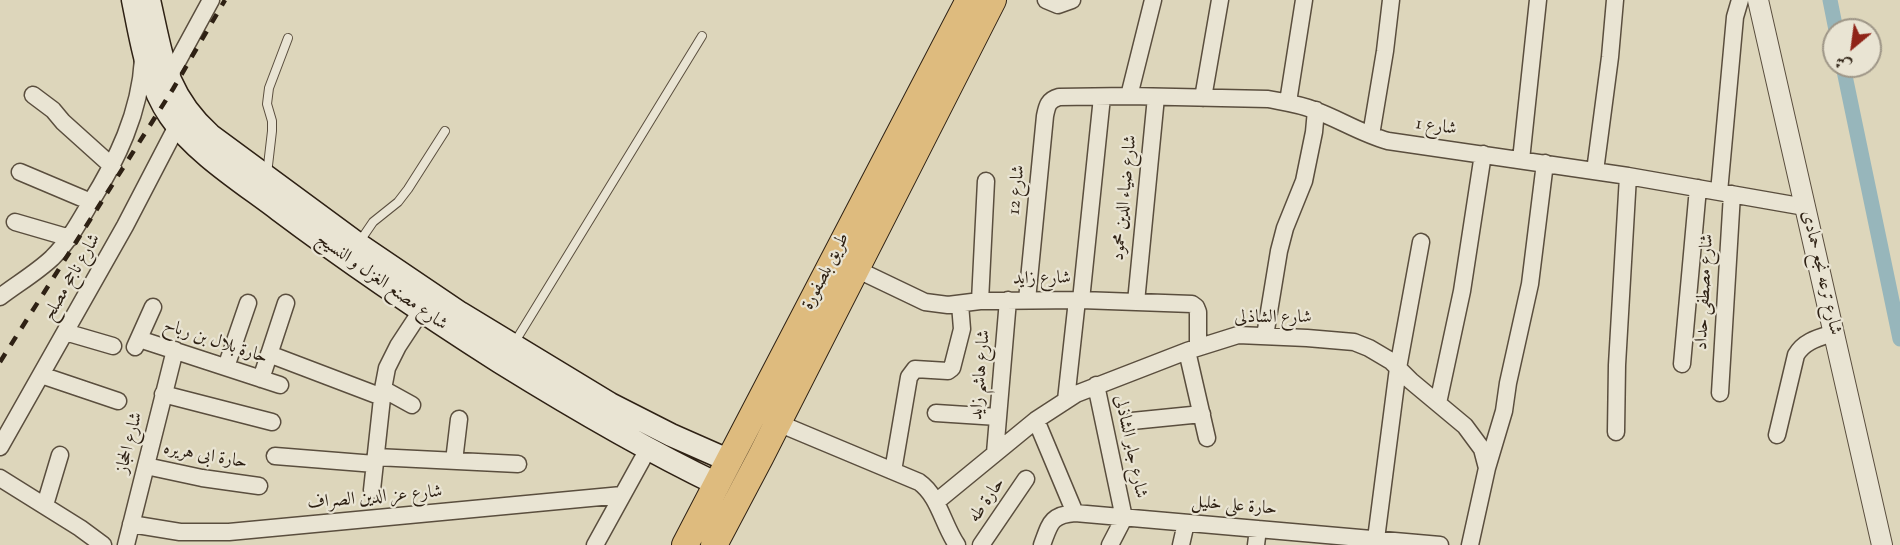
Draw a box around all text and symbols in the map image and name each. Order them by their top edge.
north arrow [1822,18,1882,78]
text: ش [1831,49,1857,76]
street label: شارع 1 [1414,114,1458,142]
street label: شارع ضياء الدين محمود [1109,134,1143,262]
street label: شارع 12 [1005,164,1031,216]
street label: شارع ترعه نجع حمادى [1795,209,1845,337]
street label: شارع مصنع الغزل و النسيج [311,230,451,336]
street label: طريق بلصفورة [798,230,856,314]
street label: شارع ناجح مصلح [40,231,106,325]
street label: شارع مصطفى حداد [1692,233,1720,351]
street label: شارع زايد [1013,269,1071,291]
street label: شارع الشاذلى [1234,308,1312,330]
street label: حارة بلال بن رباح [160,316,270,370]
street label: شارع هاشم زايد [967,329,997,421]
street label: شارع جابر الشاذلى [1108,393,1150,501]
street label: شارع الحجاز [113,410,149,476]
street label: حارة ابى هريره [161,439,249,475]
street label: حارة طه [965,474,1011,528]
street label: شارع عز الدين الصراف [307,482,443,516]
street label: حارة على خليل [1190,492,1278,522]

